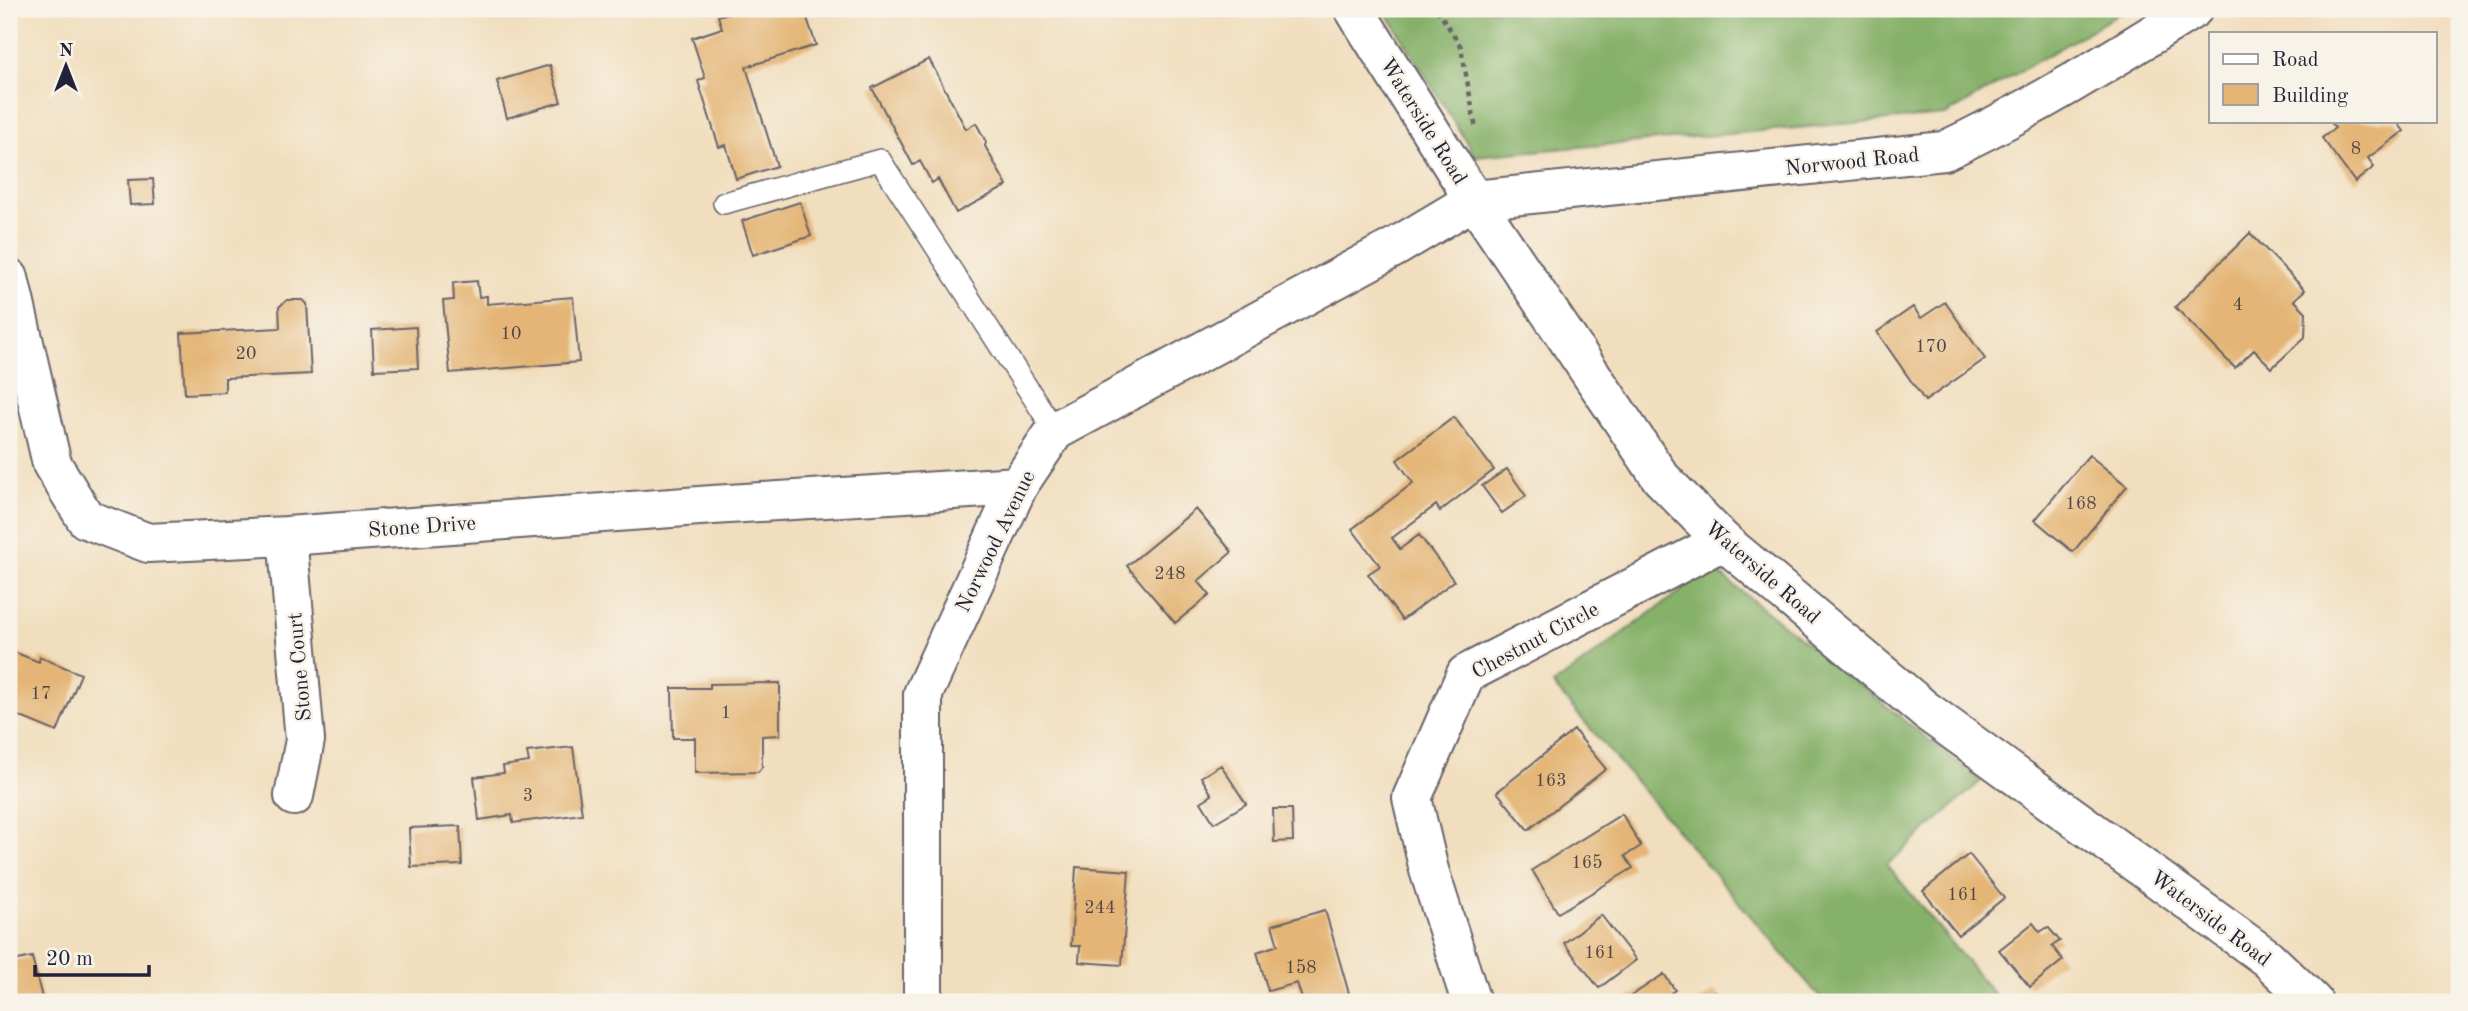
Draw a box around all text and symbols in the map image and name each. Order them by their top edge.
north arrow [32,32,102,102]
legend [2209,32,2436,122]
text: N [59,42,74,61]
text: Road [2272,50,2319,71]
street label: Waterside Road [1375,55,1470,189]
text: Building [2272,86,2349,107]
house number: 8 [2351,140,2361,158]
street label: Norwood Road [1784,145,1920,180]
house number: 4 [2233,296,2243,314]
house number: 10 [501,325,521,343]
house number: 170 [1915,338,1947,356]
house number: 20 [236,345,256,363]
street label: Norwood Avenue [953,467,1040,616]
house number: 168 [2065,495,2097,513]
street label: Stone Drive [367,513,477,542]
street label: Waterside Road [1700,518,1824,629]
house number: 248 [1154,565,1186,583]
street label: Chestnut Circle [1469,599,1603,684]
street label: Stone Court [285,611,316,722]
house number: 17 [31,685,51,703]
house number: 1 [721,704,731,722]
house number: 163 [1535,772,1567,790]
house number: 3 [523,787,533,805]
house number: 165 [1571,854,1603,872]
street label: Waterside Road [2146,867,2274,971]
house number: 161 [1947,886,1979,904]
house number: 244 [1084,899,1116,917]
scale bar [35,934,149,978]
house number: 161 [1584,944,1616,962]
text: 20 m [46,949,93,970]
house number: 158 [1285,959,1317,977]

